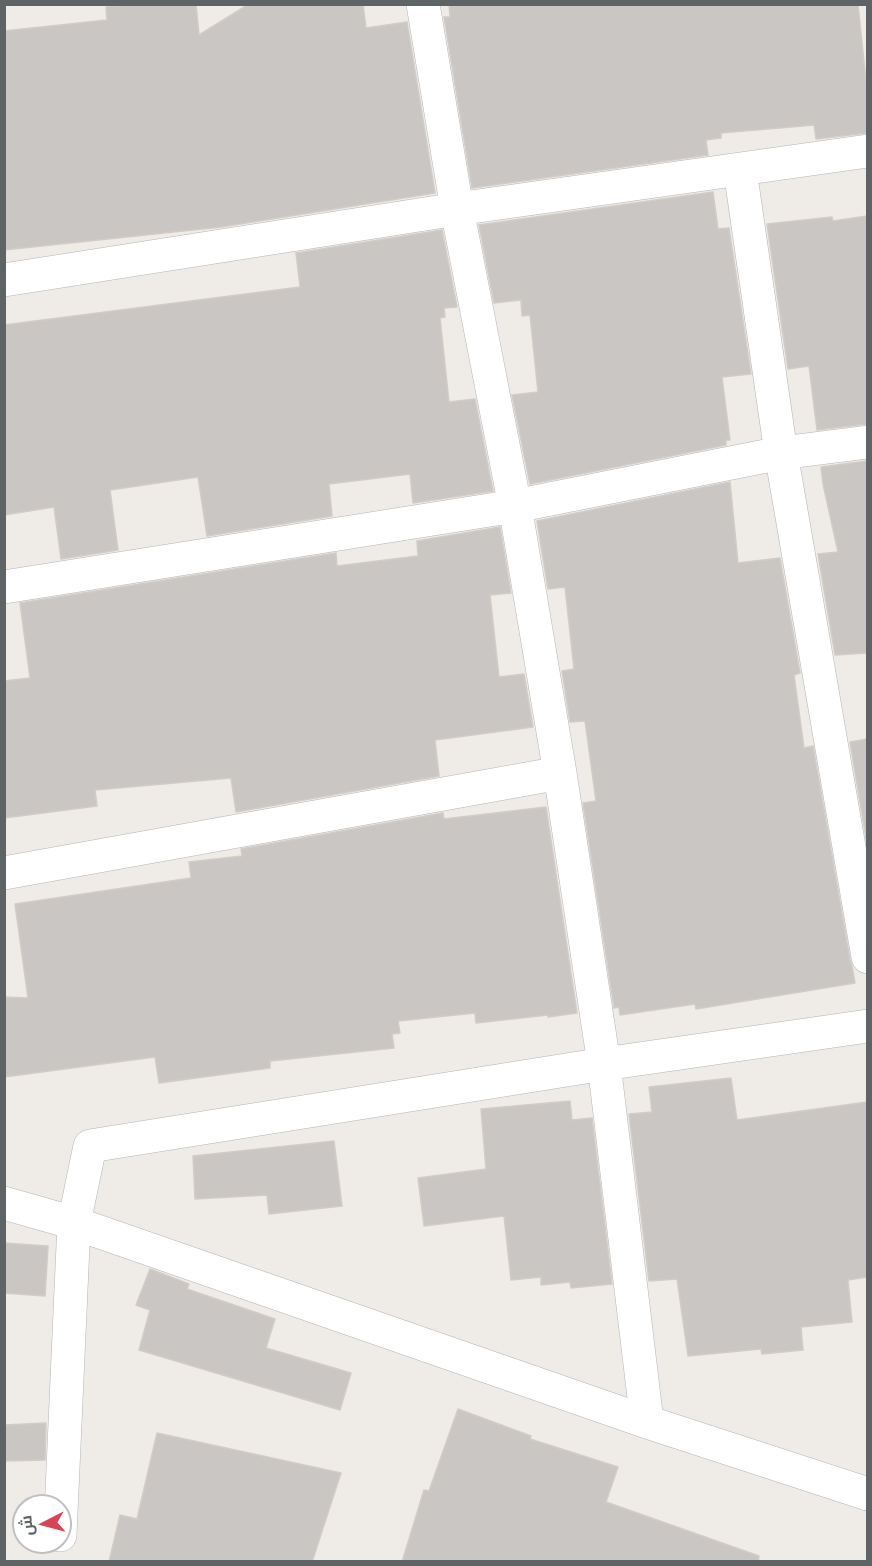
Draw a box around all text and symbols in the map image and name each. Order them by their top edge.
north arrow [12,1494,72,1554]
text: ش [15,1514,37,1537]

